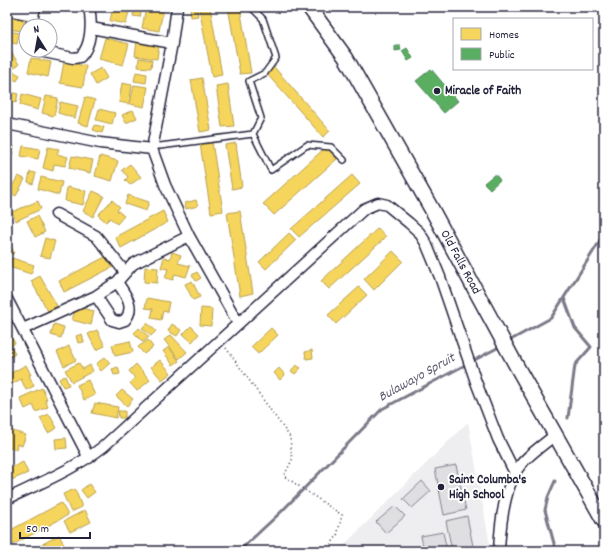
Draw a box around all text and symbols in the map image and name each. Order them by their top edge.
north arrow [18,18,58,58]
legend [453,18,593,70]
text: N [32,22,41,39]
text: Homes [489,27,519,44]
text: Public [489,47,515,64]
place label: Miracle of Faith [445,82,521,101]
marker: Miracle of Faith [432,86,442,96]
street label: Old Falls Road [435,227,485,298]
water label: Bulawayo Spruit [375,348,461,407]
place label: Saint Columba's High School [449,471,527,505]
marker: Saint Columba's High School [436,482,446,492]
scale bar [20,514,90,540]
text: 50 m [26,521,49,538]

